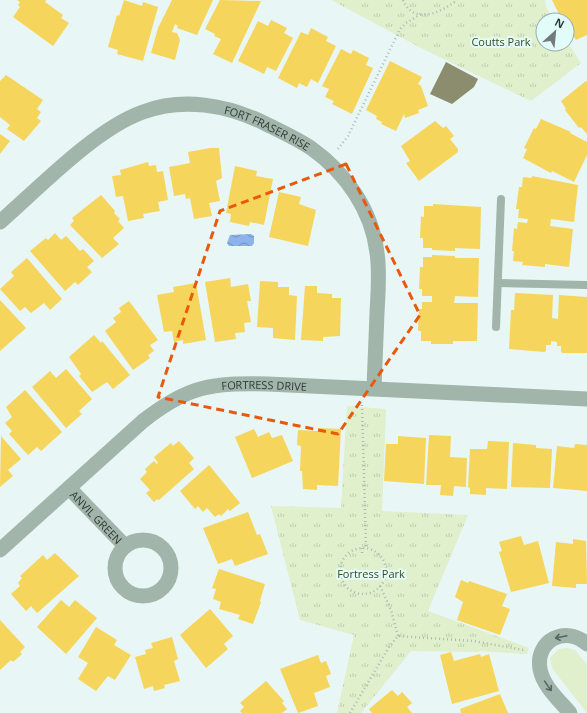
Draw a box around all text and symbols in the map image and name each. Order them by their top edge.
north arrow [535,12,575,52]
text: N [552,14,567,31]
park label: Coutts Park [471,34,531,49]
street label: FORT FRASER RISE [223,101,313,153]
street label: FORTRESS DRIVE [221,376,307,393]
street label: ANVIL GREEN [67,487,126,547]
park label: Fortress Park [337,566,405,581]
one-way arrow [555,633,568,641]
one-way arrow [544,681,552,692]

